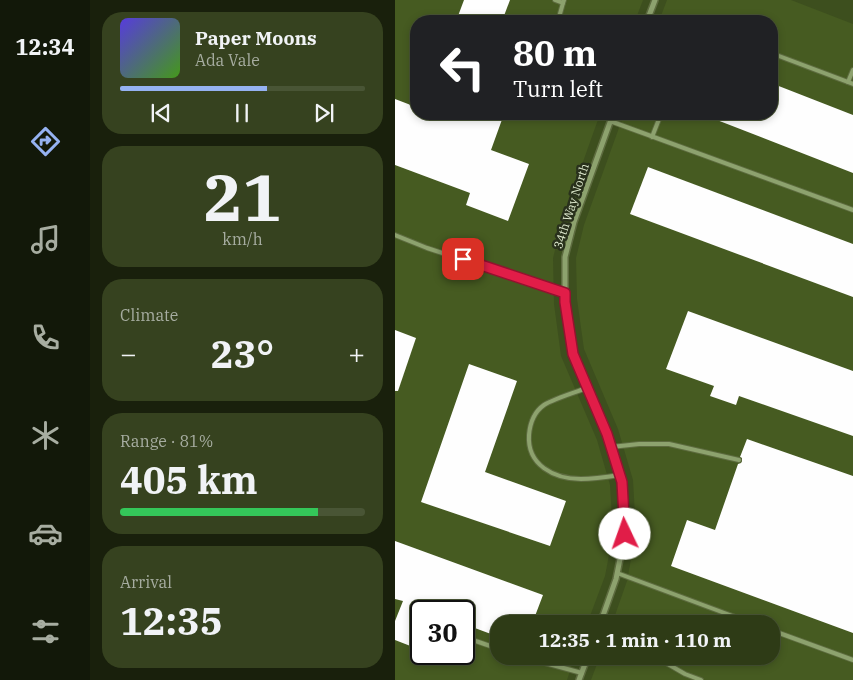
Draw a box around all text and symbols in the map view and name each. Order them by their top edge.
text: Paper Moons [195,26,317,50]
text: 80 m [513,30,597,76]
text: 12:34 [15,32,75,61]
icon: left [430,35,495,100]
text: Ada Vale [195,50,260,70]
text: Turn left [513,74,603,103]
icon: previous [147,99,175,127]
icon: pause [228,99,256,127]
icon: next [310,99,338,127]
icon: directions [28,124,63,159]
text: 21 [203,154,282,239]
street label: 34th Way North [550,161,592,250]
icon: music [28,222,63,257]
text: km/h [222,229,263,249]
pin [442,238,484,280]
icon: arrive [449,245,477,273]
text: Climate [120,305,178,325]
icon: phone [28,320,63,355]
text: 23° [211,329,274,378]
text: − [120,335,137,372]
text: + [348,335,365,372]
icon: climate [28,418,63,453]
text: Range · 81% [120,431,213,451]
text: 405 km [120,455,258,504]
position arrow [598,507,650,559]
icon: car [28,516,63,551]
text: Arrival [120,572,172,592]
text: 12:35 [120,596,223,645]
speed limit sign: 30 [410,600,475,665]
icon: filters [28,614,63,649]
text: 12:35 · 1 min · 110 m [539,628,731,652]

